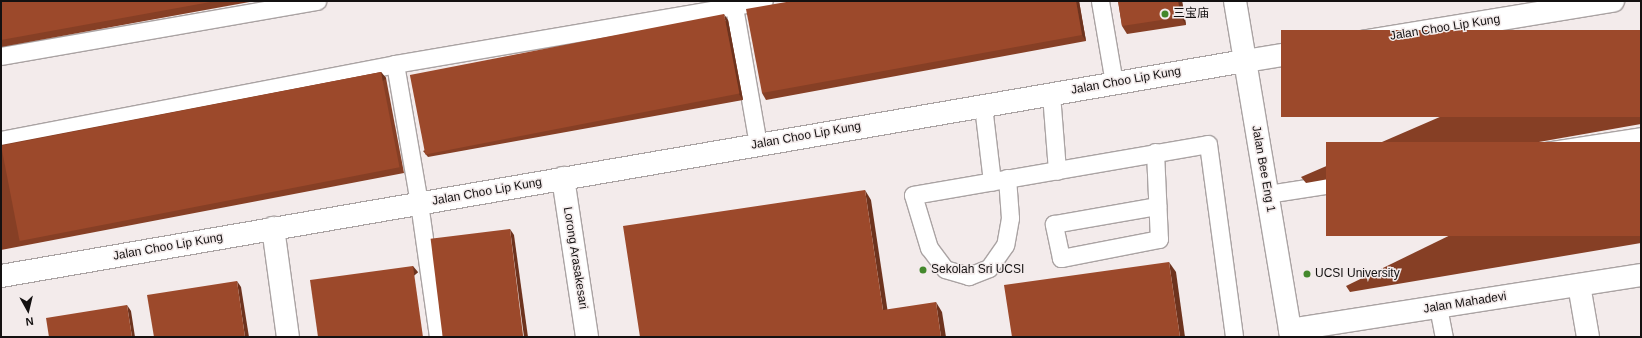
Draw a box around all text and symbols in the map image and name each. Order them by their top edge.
place label: 三宝庙 [1173,7,1209,21]
marker: 三宝庙 [1160,9,1170,19]
street label: Jalan Choo Lip Kung [1389,12,1501,44]
street label: Jalan Choo Lip Kung [1070,64,1182,98]
street label: Jalan Choo Lip Kung [750,119,862,153]
street label: Jalan Bee Eng 1 [1248,124,1278,214]
street label: Jalan Choo Lip Kung [431,175,543,209]
street label: Lorong Arasakesari [560,205,590,311]
street label: Jalan Choo Lip Kung [112,230,224,264]
place label: Sekolah Sri UCSI [931,263,1024,277]
marker: Sekolah Sri UCSI [918,265,928,275]
place label: UCSI University [1315,267,1400,281]
marker: UCSI University [1302,269,1312,279]
street label: Jalan Mahadevi [1422,289,1508,317]
north arrow [8,290,48,330]
text: N [25,315,34,328]

